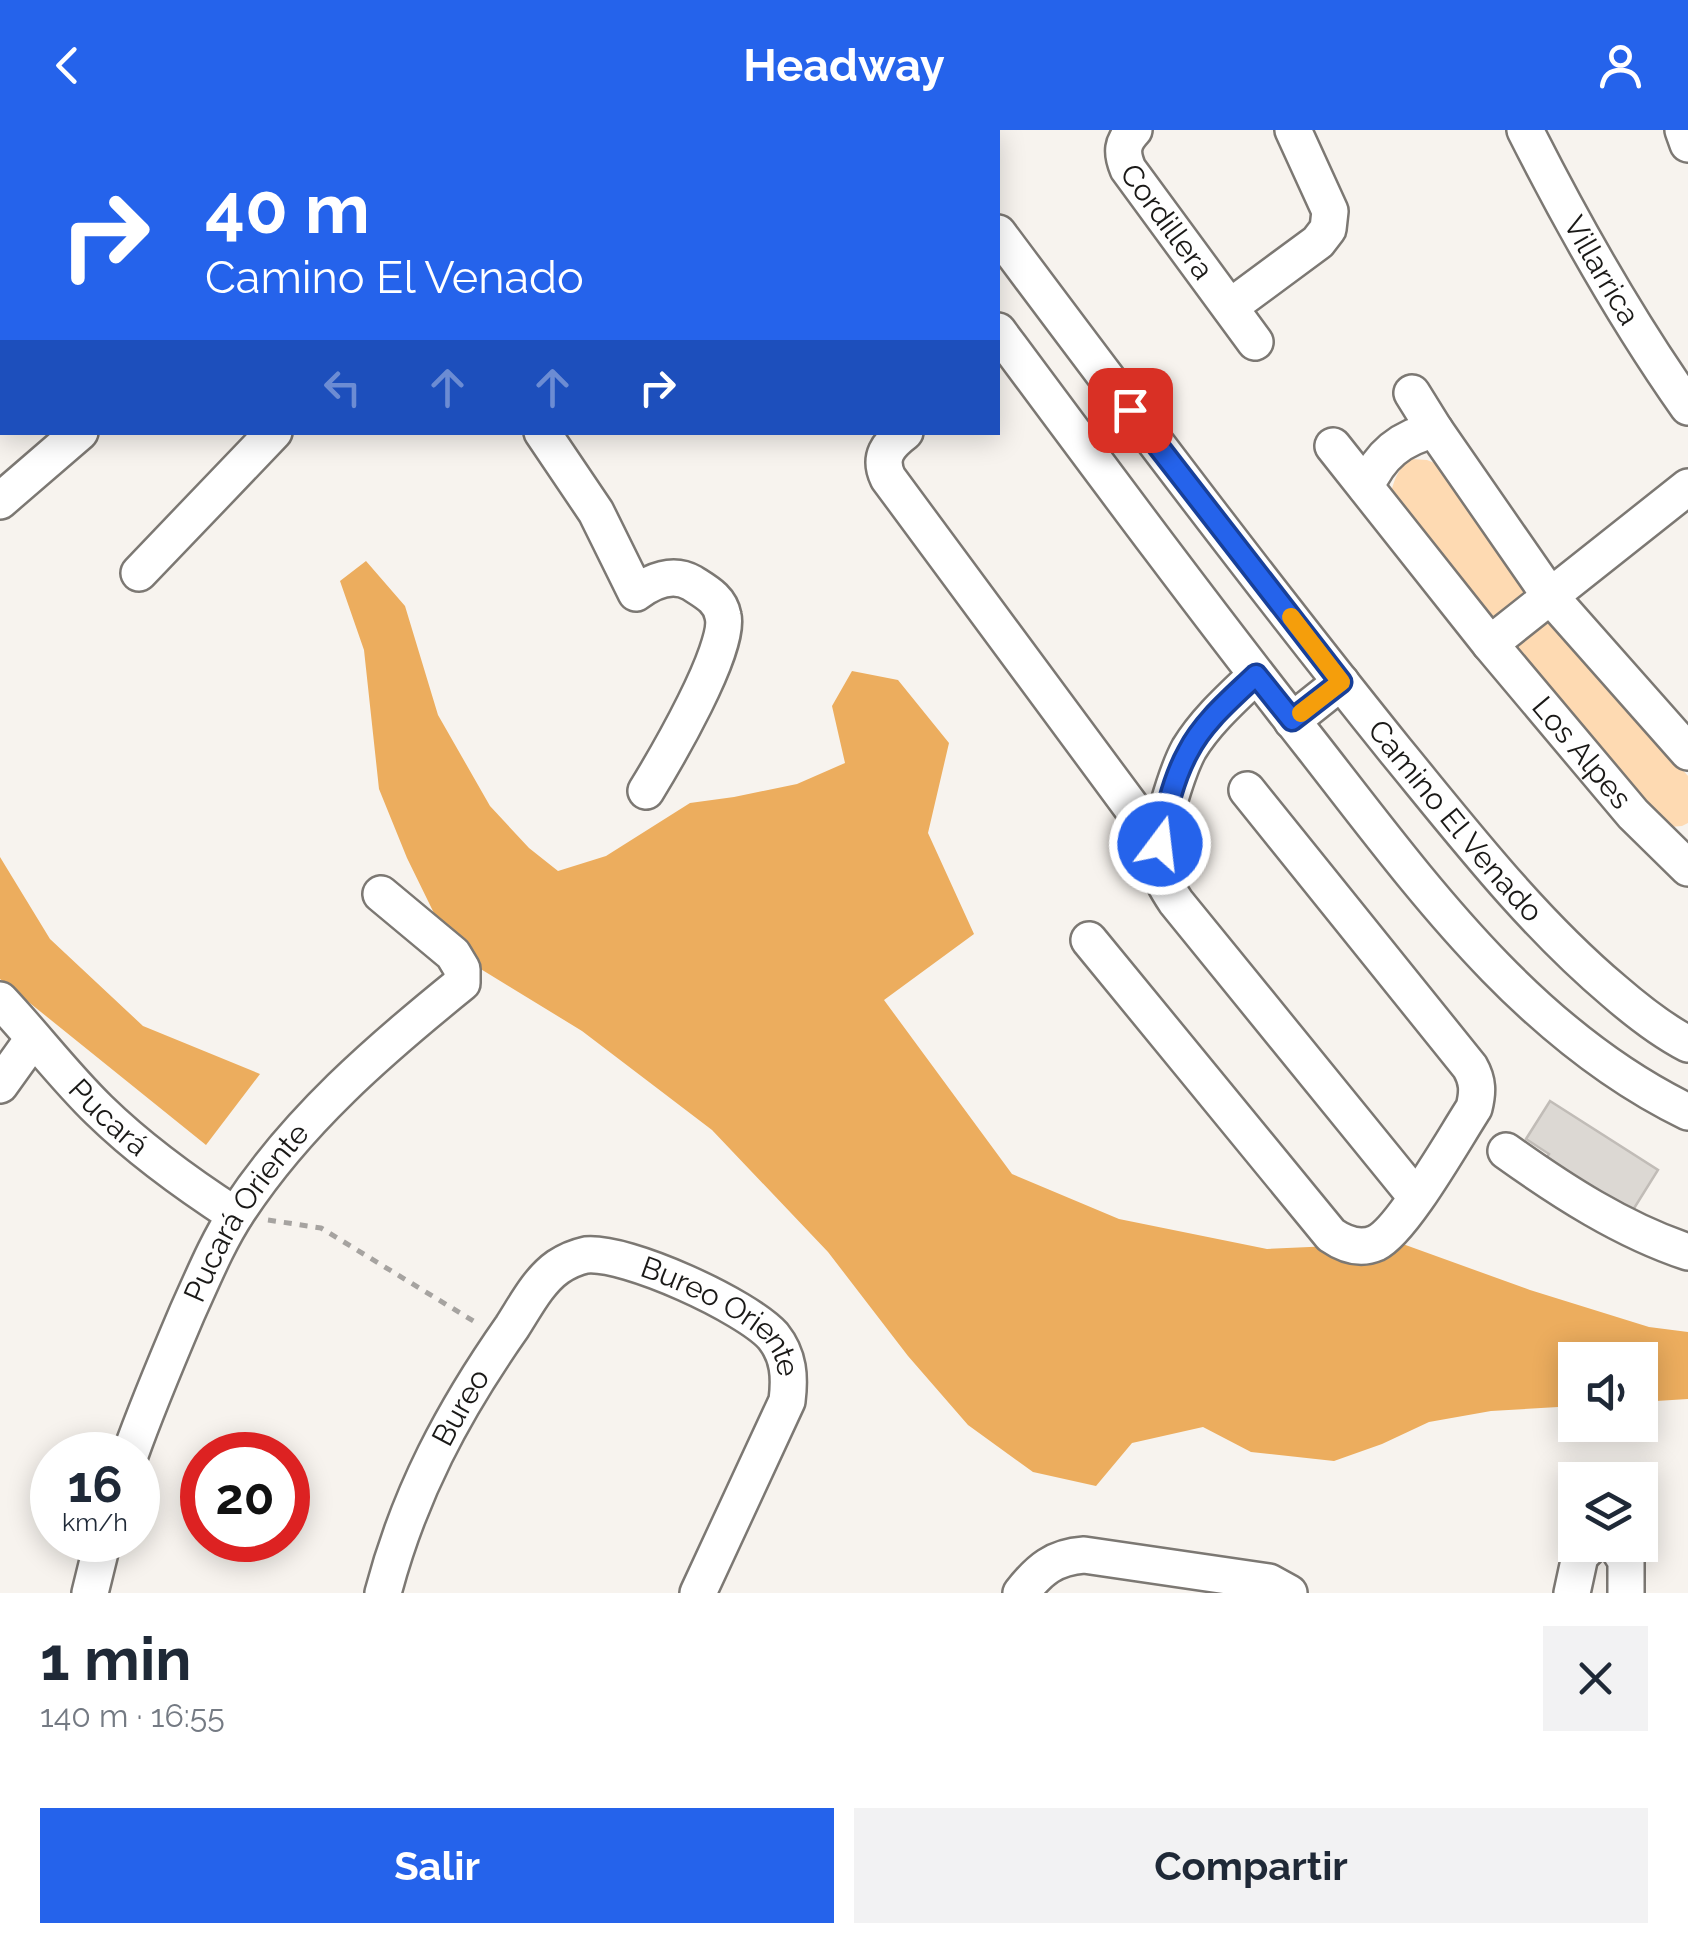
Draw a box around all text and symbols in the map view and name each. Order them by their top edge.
icon: back [40,38,95,93]
icon: person [1593,38,1648,93]
text: Headway [743,39,945,92]
street label: Cordillera [1113,157,1221,286]
text: 40 m [205,167,370,249]
icon: right [40,170,170,300]
street label: Villarrica [1557,210,1647,331]
text: Camino El Venado [205,251,584,304]
icon: left [315,360,370,415]
icon: ahead [420,360,475,415]
icon: ahead [525,360,580,415]
icon: right [630,360,685,415]
pin [1088,368,1173,453]
icon: arrive [1103,383,1158,438]
street label: Los Alpes [1525,690,1639,816]
street label: Camino El Venado [1361,713,1550,929]
position arrow [1108,792,1212,896]
street label: Pucará [62,1072,155,1163]
street label: Pucará Oriente [176,1116,316,1307]
street label: Bureo Oriente [636,1249,806,1379]
map controls [1558,1342,1658,1562]
button: sound [1558,1342,1658,1442]
street label: Bureo [425,1362,497,1452]
speed limit sign: 20 [180,1432,310,1562]
text: 16 [67,1455,123,1514]
button: layers [1558,1462,1658,1562]
text: km/h [62,1507,128,1537]
text: 1 min [40,1624,191,1694]
button: close [1543,1626,1648,1731]
text: 140 m · 16:55 [40,1697,225,1734]
button: Salir [40,1808,834,1923]
button: Compartir [854,1808,1648,1923]

